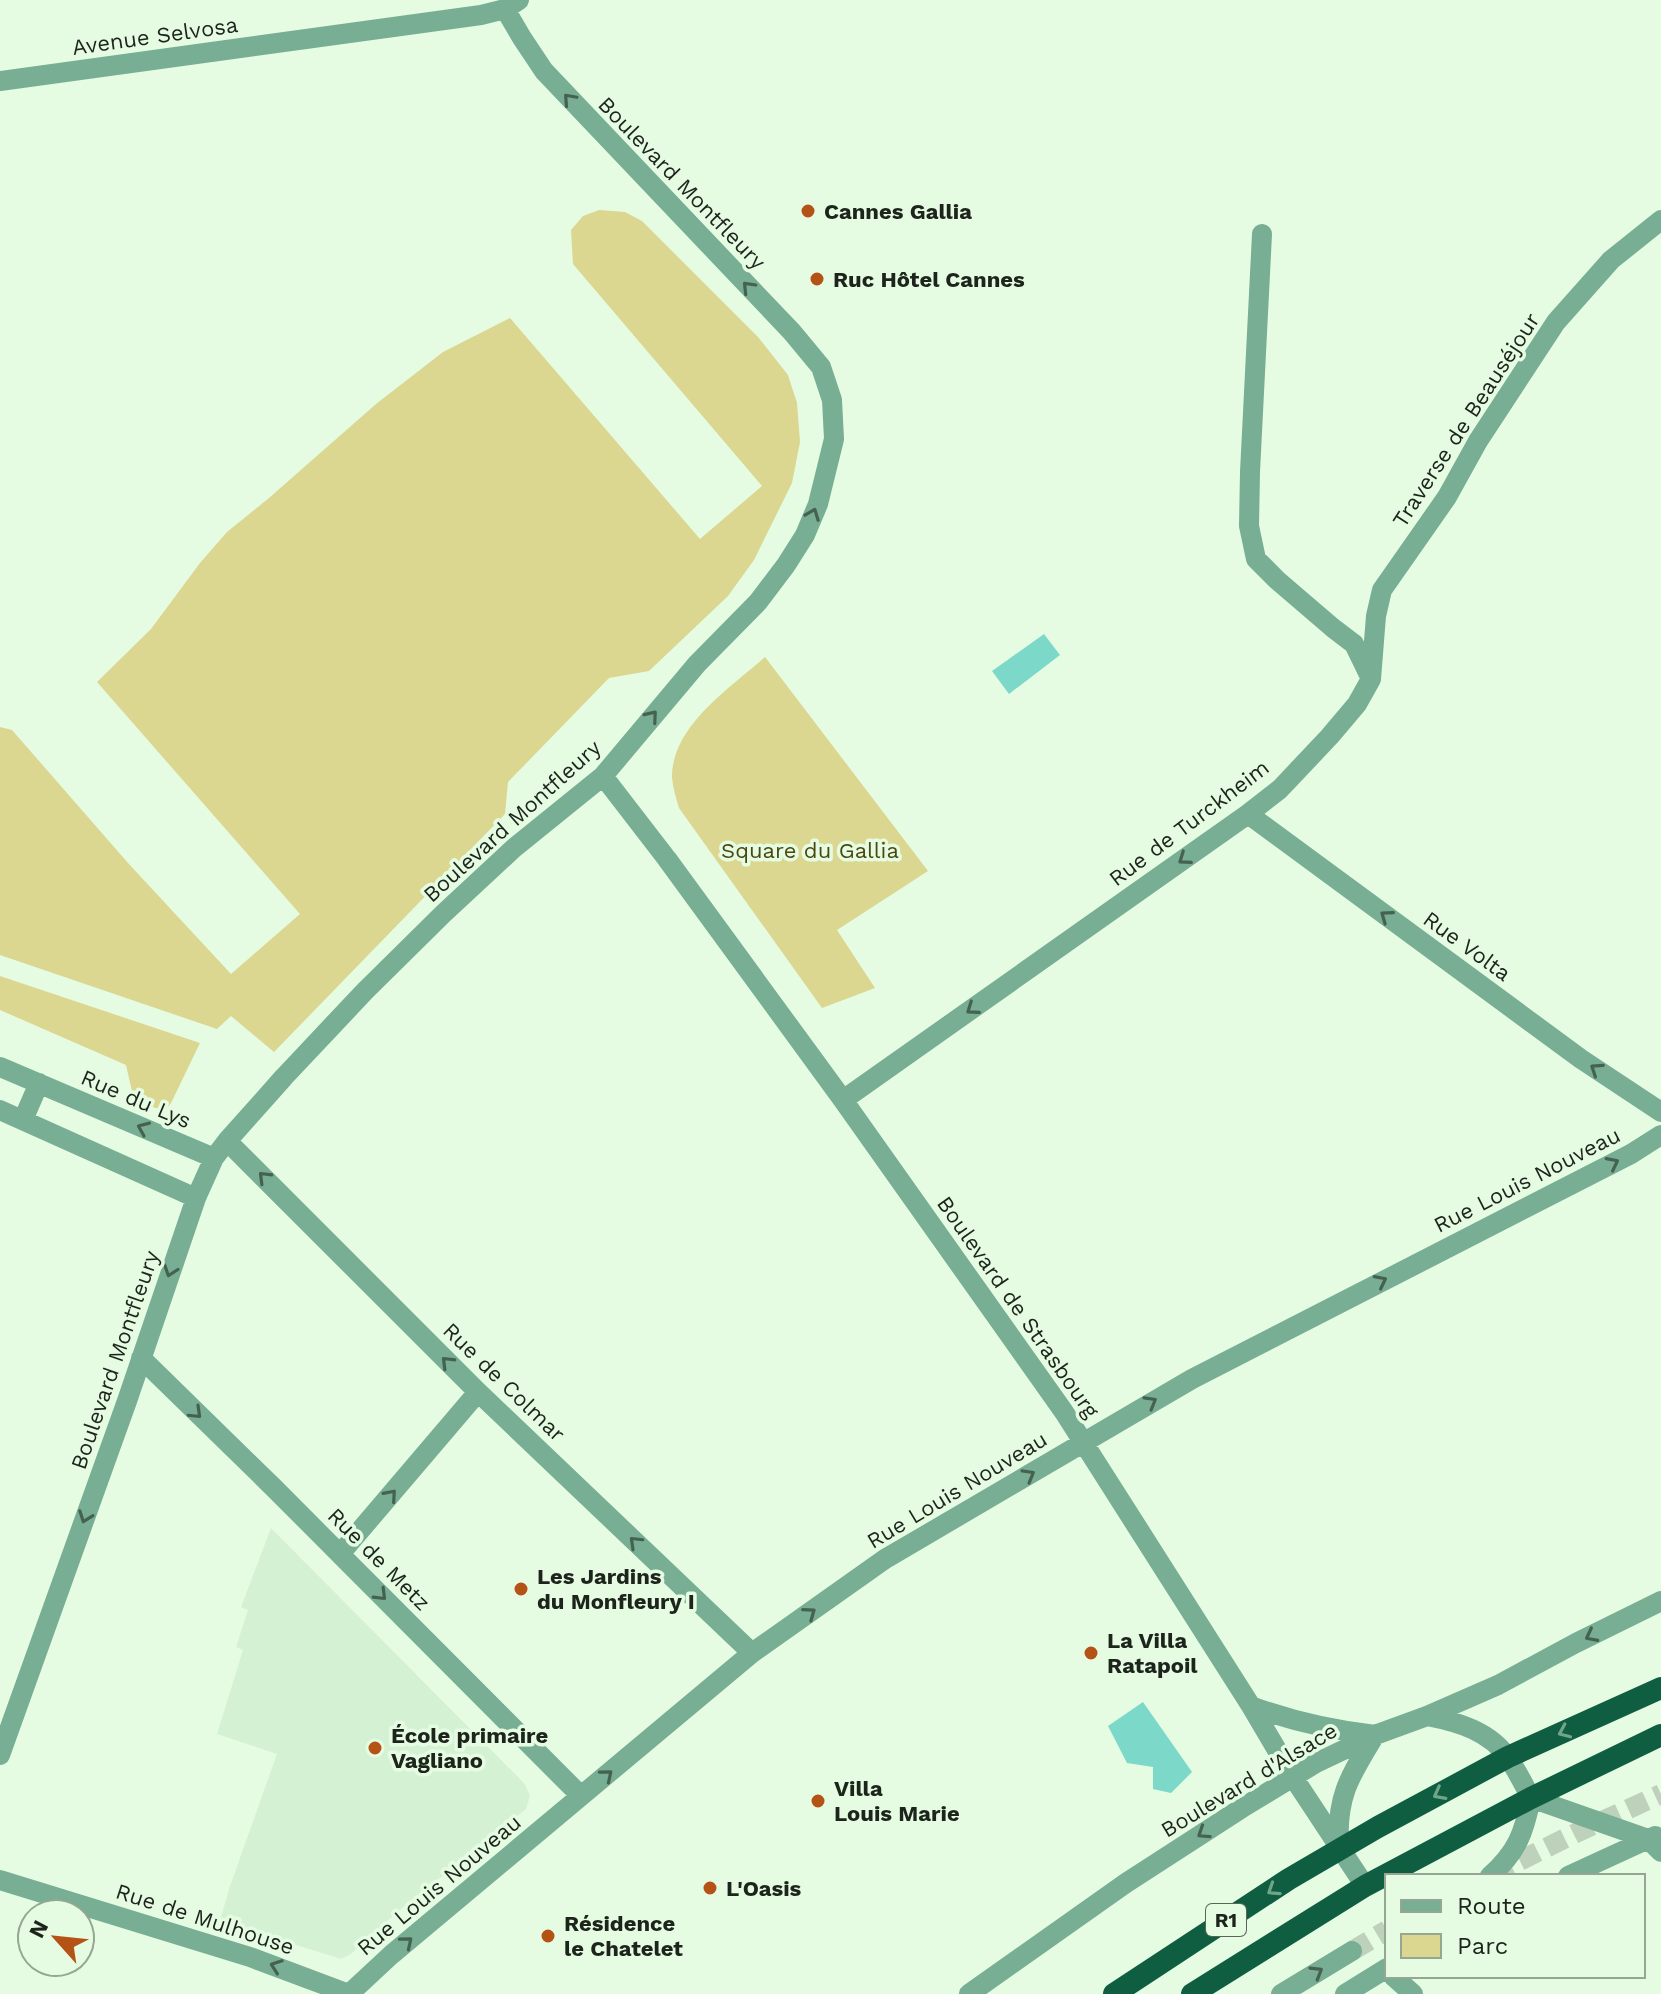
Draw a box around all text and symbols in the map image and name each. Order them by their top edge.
street label: Avenue Selvosa [71,12,239,60]
street label: Boulevard Montfleury [593,92,771,275]
one-way arrow [565,93,579,108]
place label: Cannes Gallia [824,199,972,224]
marker: Cannes Gallia [799,202,817,220]
place label: Ruc Hôtel Cannes [833,267,1025,292]
marker: Ruc Hôtel Cannes [808,270,826,288]
one-way arrow [744,282,758,297]
street label: Traverse de Beauséjour [1387,308,1545,532]
one-way arrow [803,508,820,522]
one-way arrow [642,711,657,726]
street label: Boulevard Montfleury [418,734,606,907]
street label: Rue de Turckheim [1104,755,1274,891]
park label: Square du Gallia [721,838,899,863]
one-way arrow [1178,849,1193,864]
street label: Rue Volta [1418,906,1516,986]
one-way arrow [1380,911,1394,926]
one-way arrow [966,999,980,1014]
one-way arrow [1590,1064,1605,1079]
street label: Rue du Lys [77,1065,195,1133]
one-way arrow [136,1121,151,1137]
street label: Rue Louis Nouveau [1430,1122,1624,1238]
one-way arrow [1604,1157,1619,1173]
one-way arrow [259,1172,273,1187]
street label: Boulevard de Strasbourg [932,1191,1104,1423]
street label: Boulevard Montfleury [66,1247,164,1473]
one-way arrow [164,1264,180,1278]
one-way arrow [1373,1276,1388,1291]
street label: Rue de Colmar [438,1318,570,1446]
one-way arrow [442,1356,457,1371]
one-way arrow [1143,1397,1157,1412]
one-way arrow [187,1404,201,1418]
street label: Rue Louis Nouveau [862,1426,1052,1554]
one-way arrow [1021,1469,1035,1485]
one-way arrow [381,1489,396,1504]
street label: Rue de Metz [323,1503,435,1615]
one-way arrow [79,1509,95,1523]
one-way arrow [630,1536,644,1551]
place label: Les Jardins du Monfleury I [537,1564,695,1614]
marker: Les Jardins du Monfleury I [512,1580,530,1598]
one-way arrow [372,1586,386,1600]
one-way arrow [801,1608,815,1623]
one-way arrow [1585,1626,1600,1641]
place label: La Villa Ratapoil [1107,1628,1198,1678]
marker: La Villa Ratapoil [1082,1644,1100,1662]
street label: Boulevard d'Alsace [1157,1718,1341,1842]
one-way arrow [1558,1722,1573,1738]
place label: École primaire Vagliano [391,1723,548,1773]
marker: École primaire Vagliano [366,1739,384,1757]
one-way arrow [597,1770,612,1785]
place label: Villa Louis Marie [834,1776,960,1826]
one-way arrow [1434,1784,1448,1800]
marker: Villa Louis Marie [809,1792,827,1810]
street label: Rue Louis Nouveau [352,1809,526,1961]
one-way arrow [1197,1824,1212,1839]
legend [1385,1874,1645,1978]
place label: L'Oasis [726,1876,802,1901]
street label: Rue de Mulhouse [113,1878,297,1960]
marker: L'Oasis [701,1879,719,1897]
one-way arrow [1267,1880,1282,1895]
text: Route [1457,1892,1526,1920]
north arrow [16,1898,96,1978]
road number: R1 [1206,1904,1246,1936]
place label: Résidence le Chatelet [564,1911,683,1961]
text: N [24,1916,53,1942]
marker: Résidence le Chatelet [539,1927,557,1945]
text: Parc [1457,1932,1508,1960]
one-way arrow [398,1937,412,1952]
one-way arrow [270,1960,284,1976]
one-way arrow [1308,1967,1323,1982]

